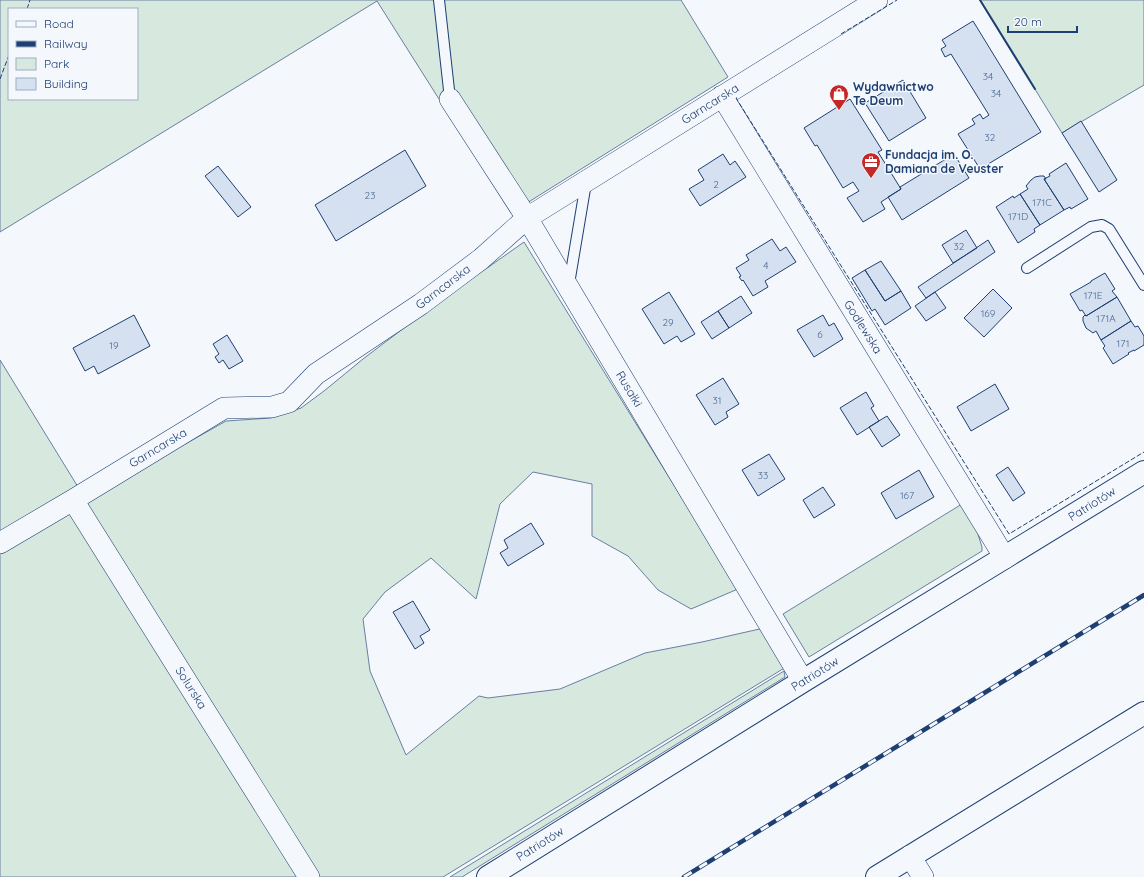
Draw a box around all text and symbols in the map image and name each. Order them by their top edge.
legend [8,8,138,100]
scale bar [1008,8,1077,34]
text: 20 m [1014,14,1042,29]
text: Road [44,16,74,31]
text: Railway [44,36,88,51]
text: Park [44,56,69,71]
house number: 34 [983,70,993,83]
text: Building [44,76,88,91]
place label: Wydawnictwo Te Deum [853,79,934,108]
street label: Garncarska [678,80,741,127]
shop icon: Wydawnictwo Te Deum [828,83,850,111]
house number: 34 [991,87,1001,100]
house number: 32 [985,131,996,144]
place label: Fundacja im. O. Damiana de Veuster [885,147,1003,176]
office icon: Fundacja im. O. Damiana de Veuster [860,151,882,179]
house number: 2 [713,178,719,191]
house number: 23 [365,189,375,202]
house number: 171C [1032,196,1052,209]
house number: 171D [1008,210,1028,223]
house number: 32 [954,240,965,253]
house number: 4 [763,259,769,272]
street label: Garncarska [412,261,473,312]
house number: 171E [1084,289,1103,302]
street label: Godlewska [841,297,886,356]
house number: 169 [981,307,996,320]
house number: 171A [1096,312,1116,325]
house number: 29 [662,316,674,329]
house number: 6 [817,328,823,341]
house number: 171 [1116,337,1130,350]
house number: 19 [109,339,119,352]
street label: Rusałki [613,368,646,410]
house number: 31 [713,394,721,407]
street label: Garncarska [126,424,189,471]
house number: 33 [758,469,768,482]
street label: Patriotów [1065,483,1118,524]
house number: 167 [900,489,914,502]
street label: Patriotów [788,653,841,694]
street label: Solurska [172,664,210,712]
street label: Patriotów [513,823,566,864]

